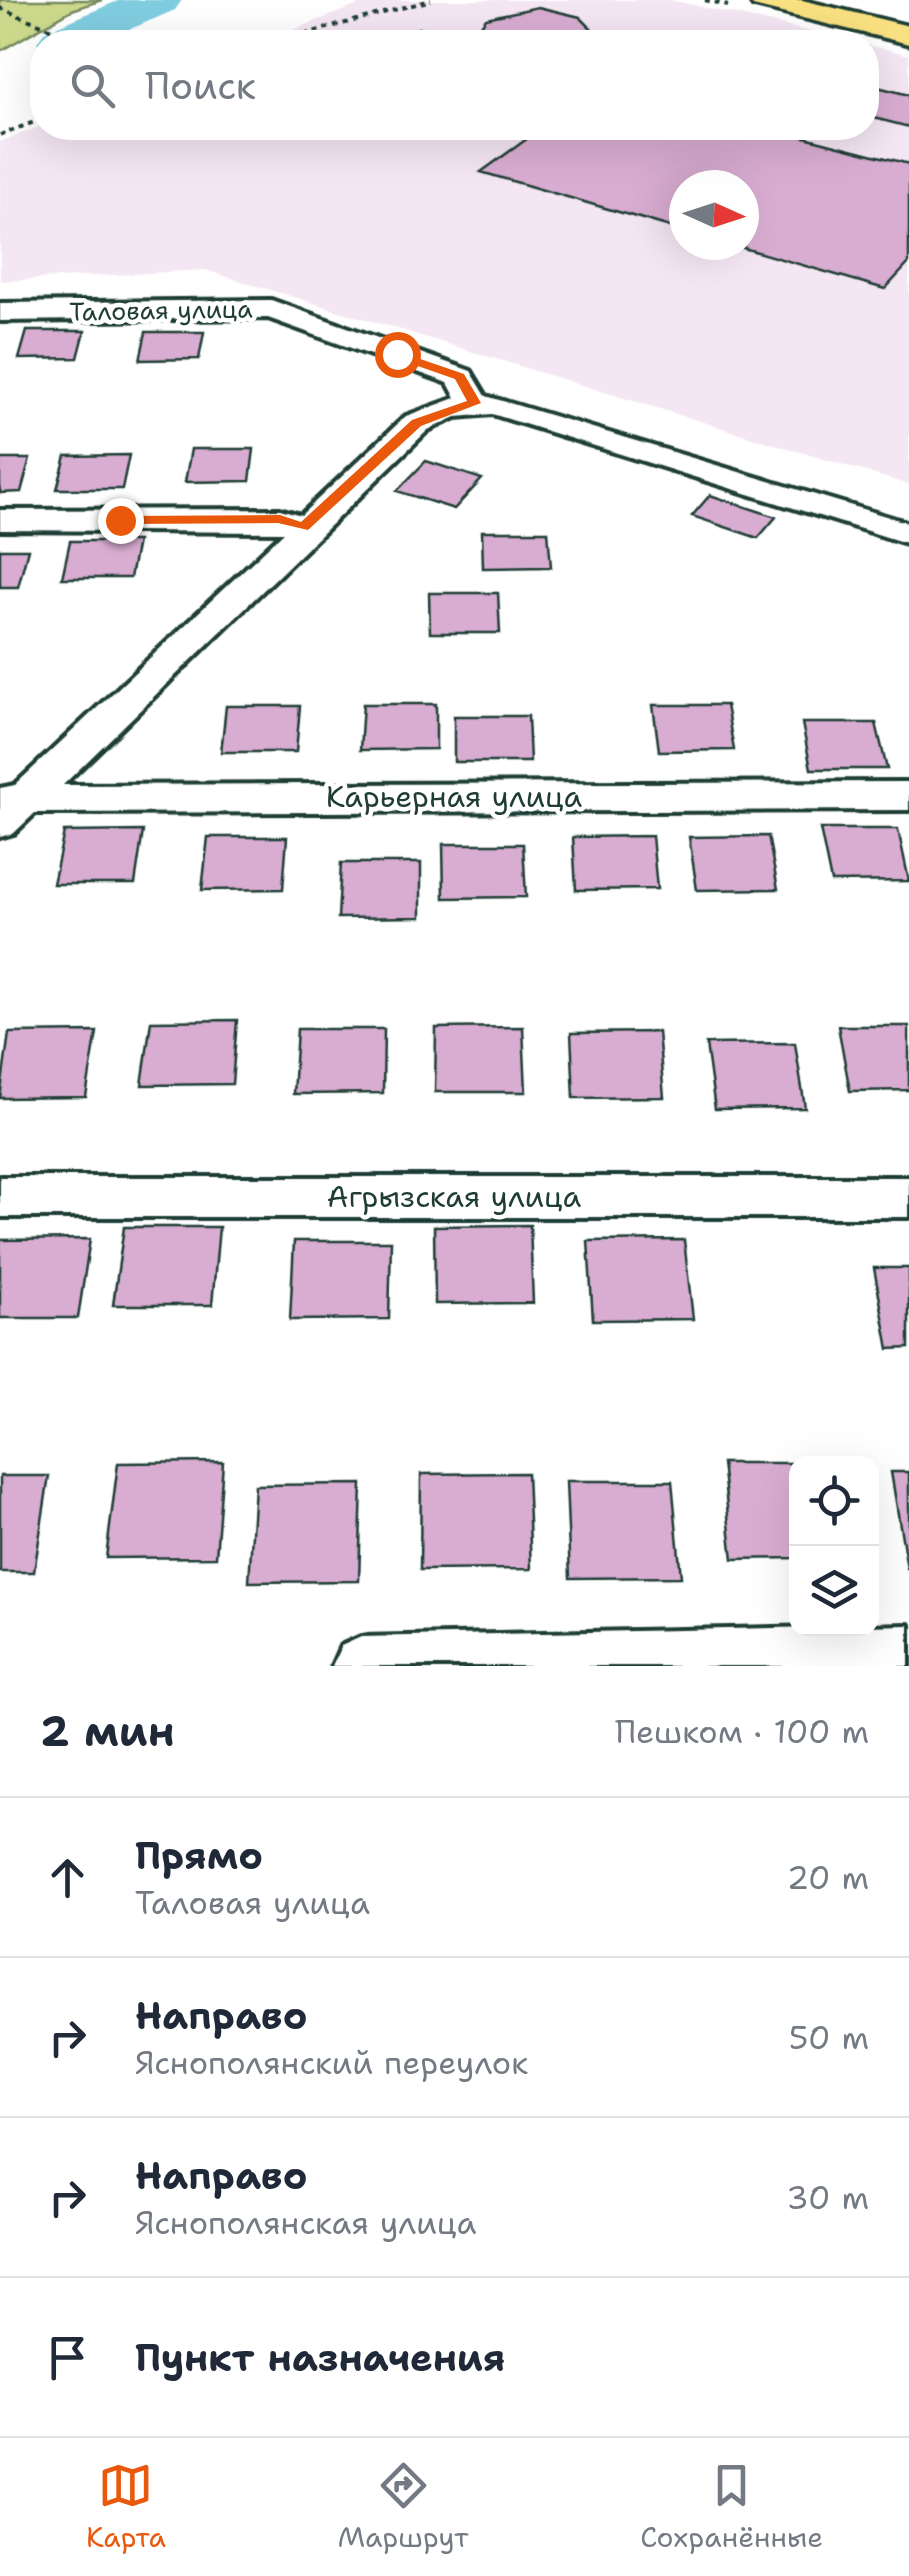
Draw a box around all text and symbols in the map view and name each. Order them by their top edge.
search box [30,30,879,140]
icon: search [65,58,120,113]
text: Поиск [145,60,256,111]
north arrow [669,170,759,260]
street label: Таловая улица [69,291,253,329]
route start [375,332,421,378]
route end [98,498,144,544]
street label: Карьерная улица [326,776,583,817]
street label: Агрызская улица [327,1176,581,1217]
map controls [789,1456,879,1636]
button: locate [789,1456,879,1546]
button: layers [789,1546,879,1636]
text: 2 мин [40,1703,175,1759]
text: Пешком · 100 m [615,1710,869,1753]
text: Прямо [135,1830,263,1881]
icon: ahead [40,1850,95,1905]
text: 20 m [787,1856,869,1899]
text: Таловая улица [135,1881,370,1924]
text: Направо [135,1990,308,2041]
icon: right [40,2010,95,2065]
text: 50 m [789,2016,869,2059]
text: Яснополянский переулок [135,2041,528,2084]
text: Направо [135,2150,308,2201]
icon: right [40,2170,95,2225]
text: 30 m [786,2176,869,2219]
text: Яснополянская улица [135,2201,476,2244]
icon: arrive [40,2330,95,2385]
text: Пункт назначения [135,2332,505,2383]
tab: Карта [86,2458,166,2556]
tab: Маршрут [338,2458,468,2556]
tab: Сохранённые [640,2458,823,2556]

